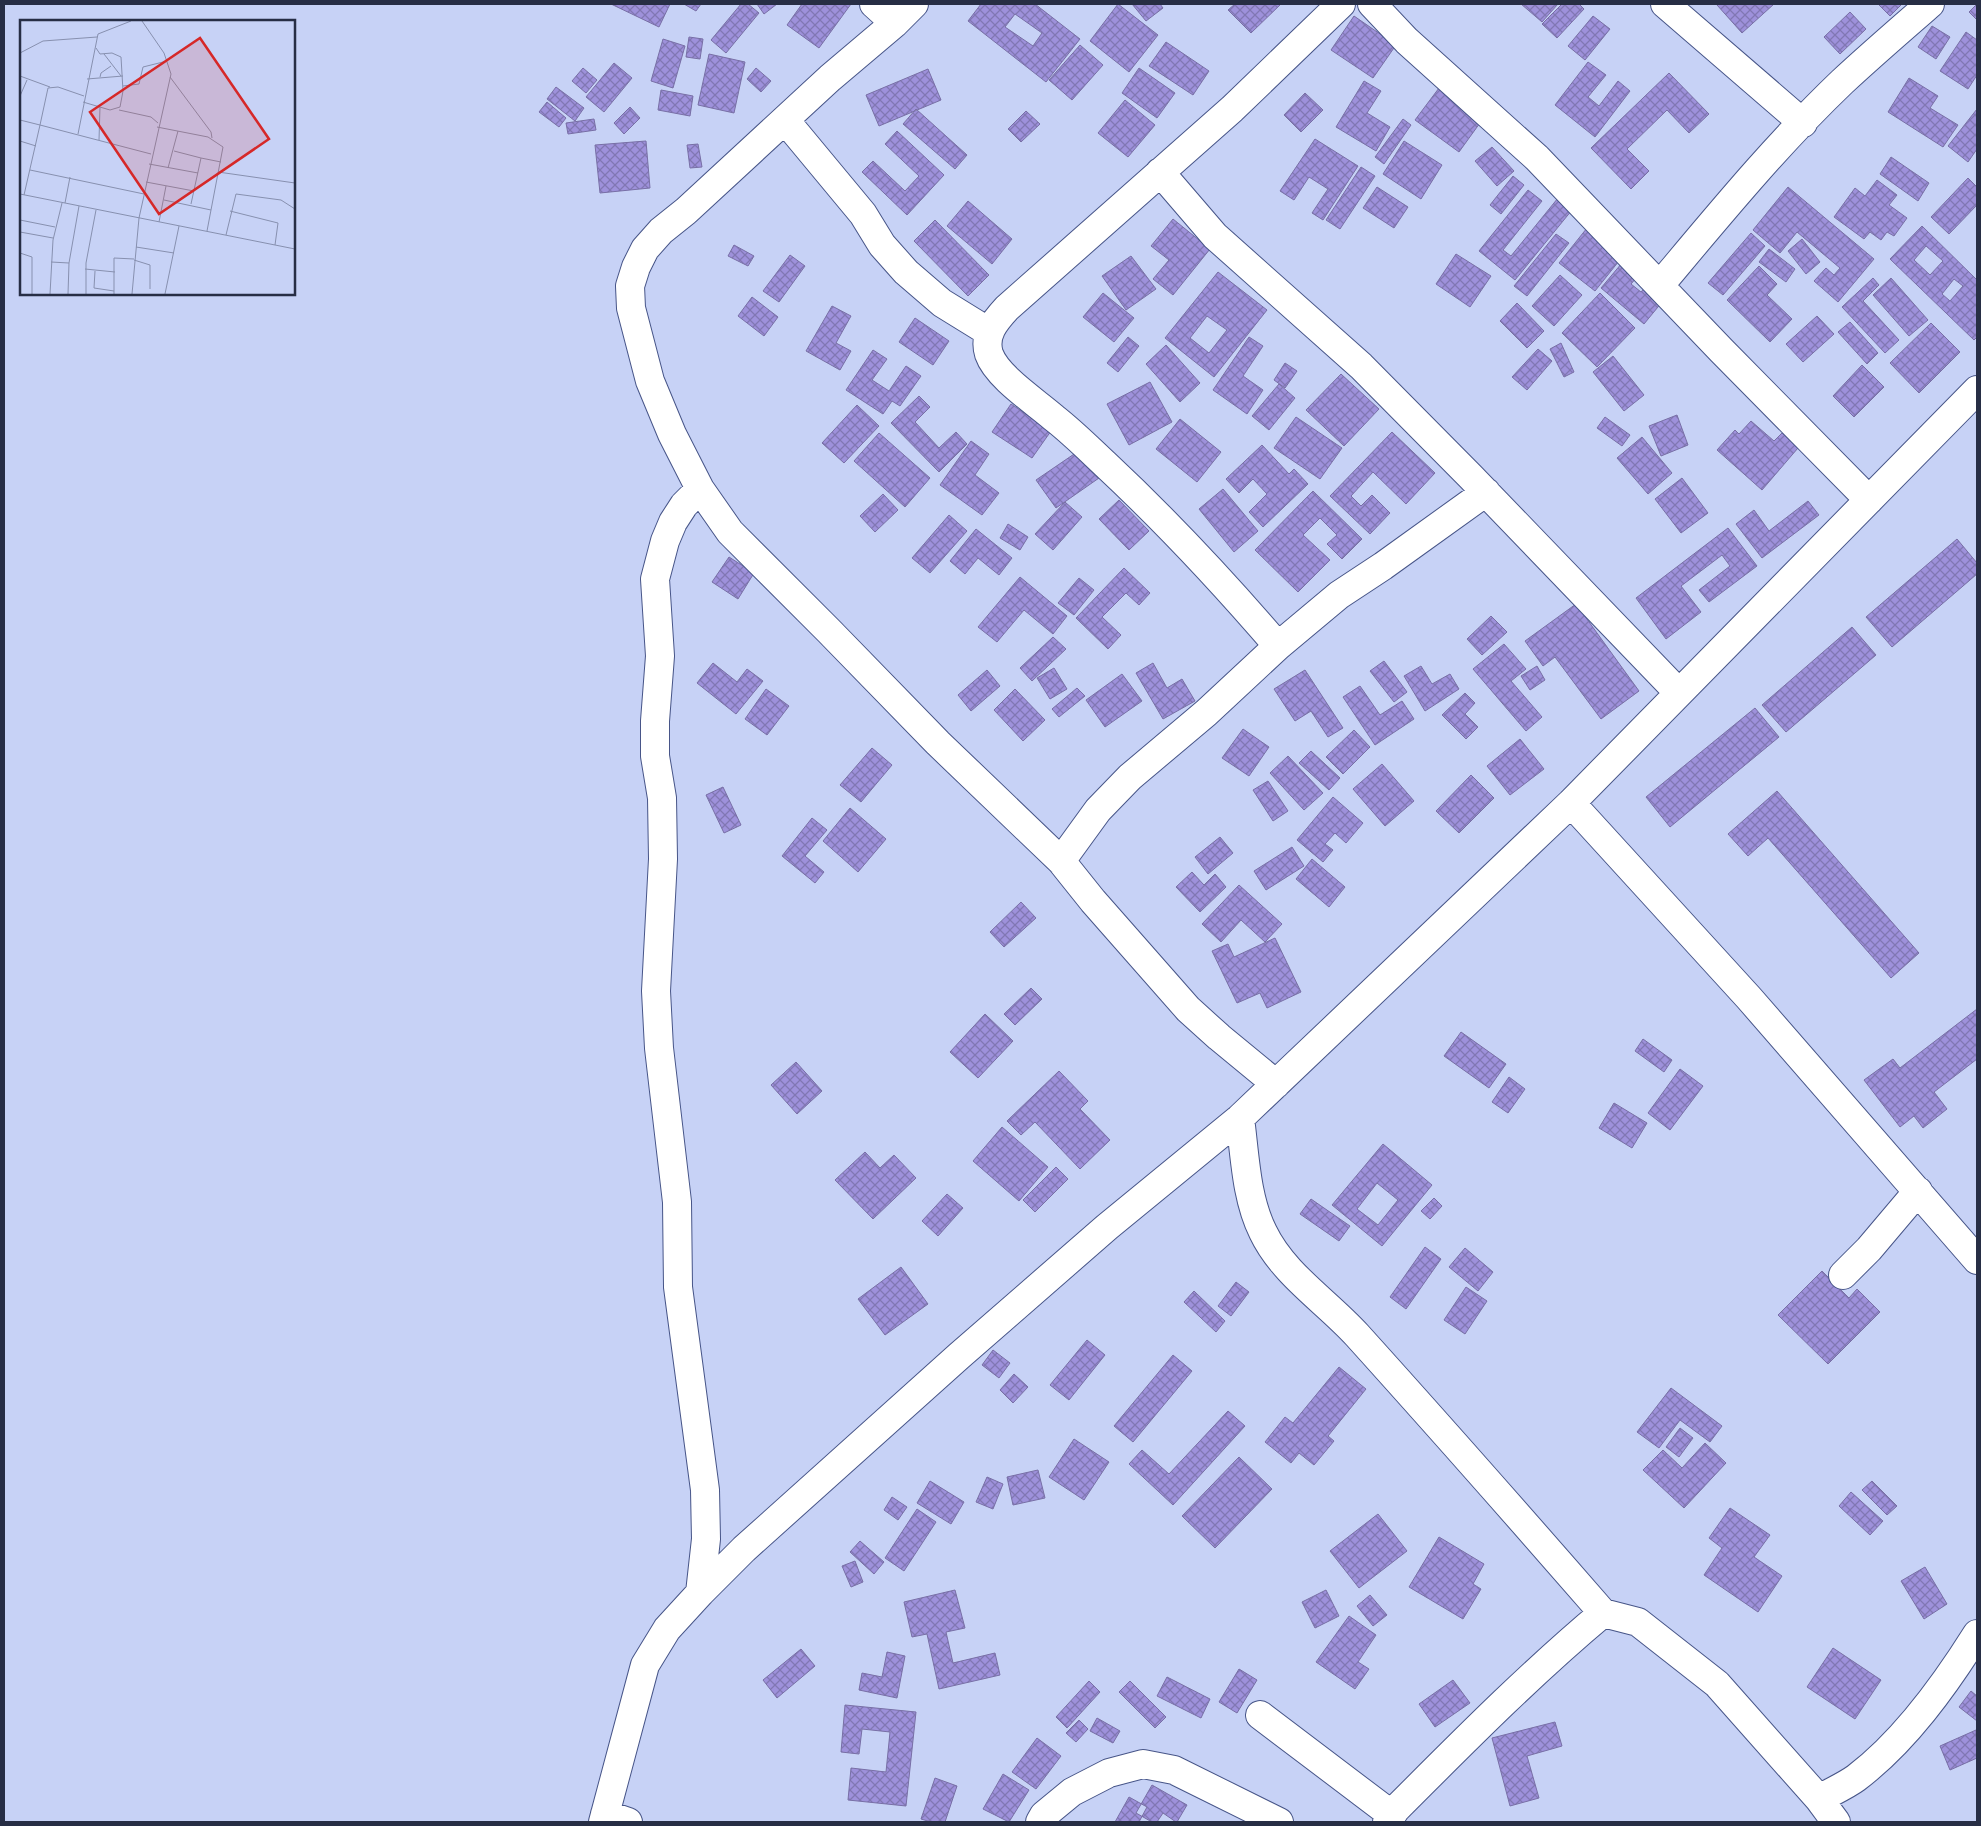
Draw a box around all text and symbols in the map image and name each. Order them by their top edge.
inset map [20,20,295,295]

